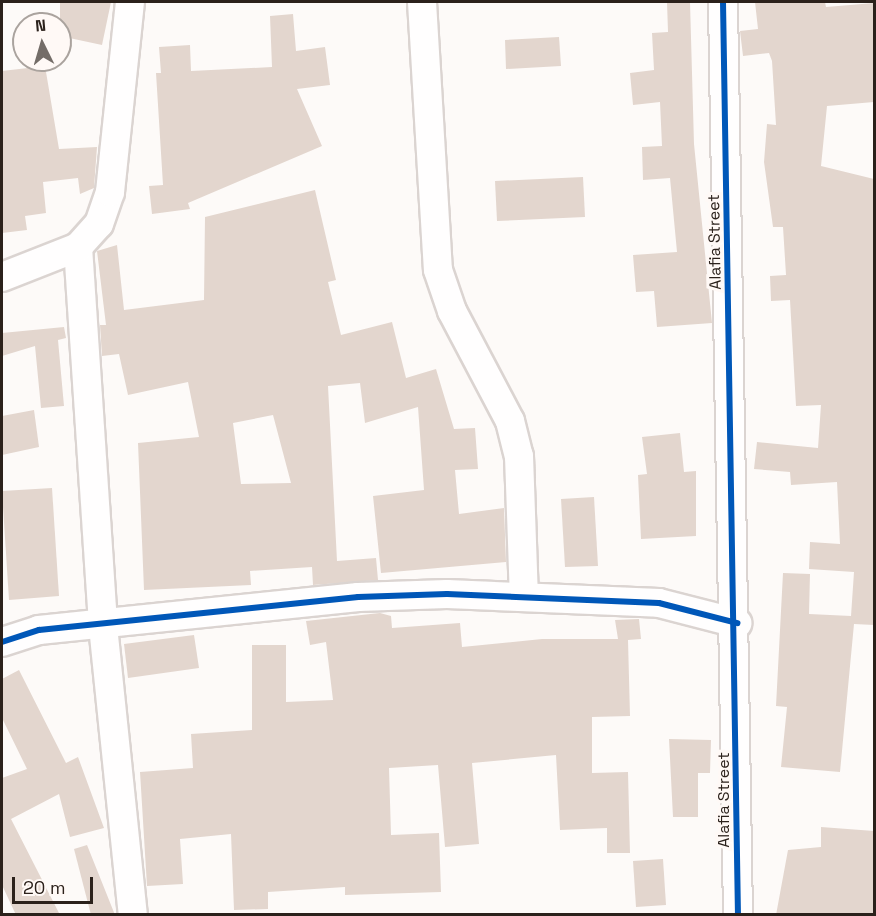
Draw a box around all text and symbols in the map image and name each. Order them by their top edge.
north arrow [12,12,72,72]
text: N [34,15,47,36]
street label: Alafia Street [705,194,725,290]
street label: Alafia Street [714,752,734,848]
scale bar [15,865,96,903]
text: 20 m [23,876,66,899]

